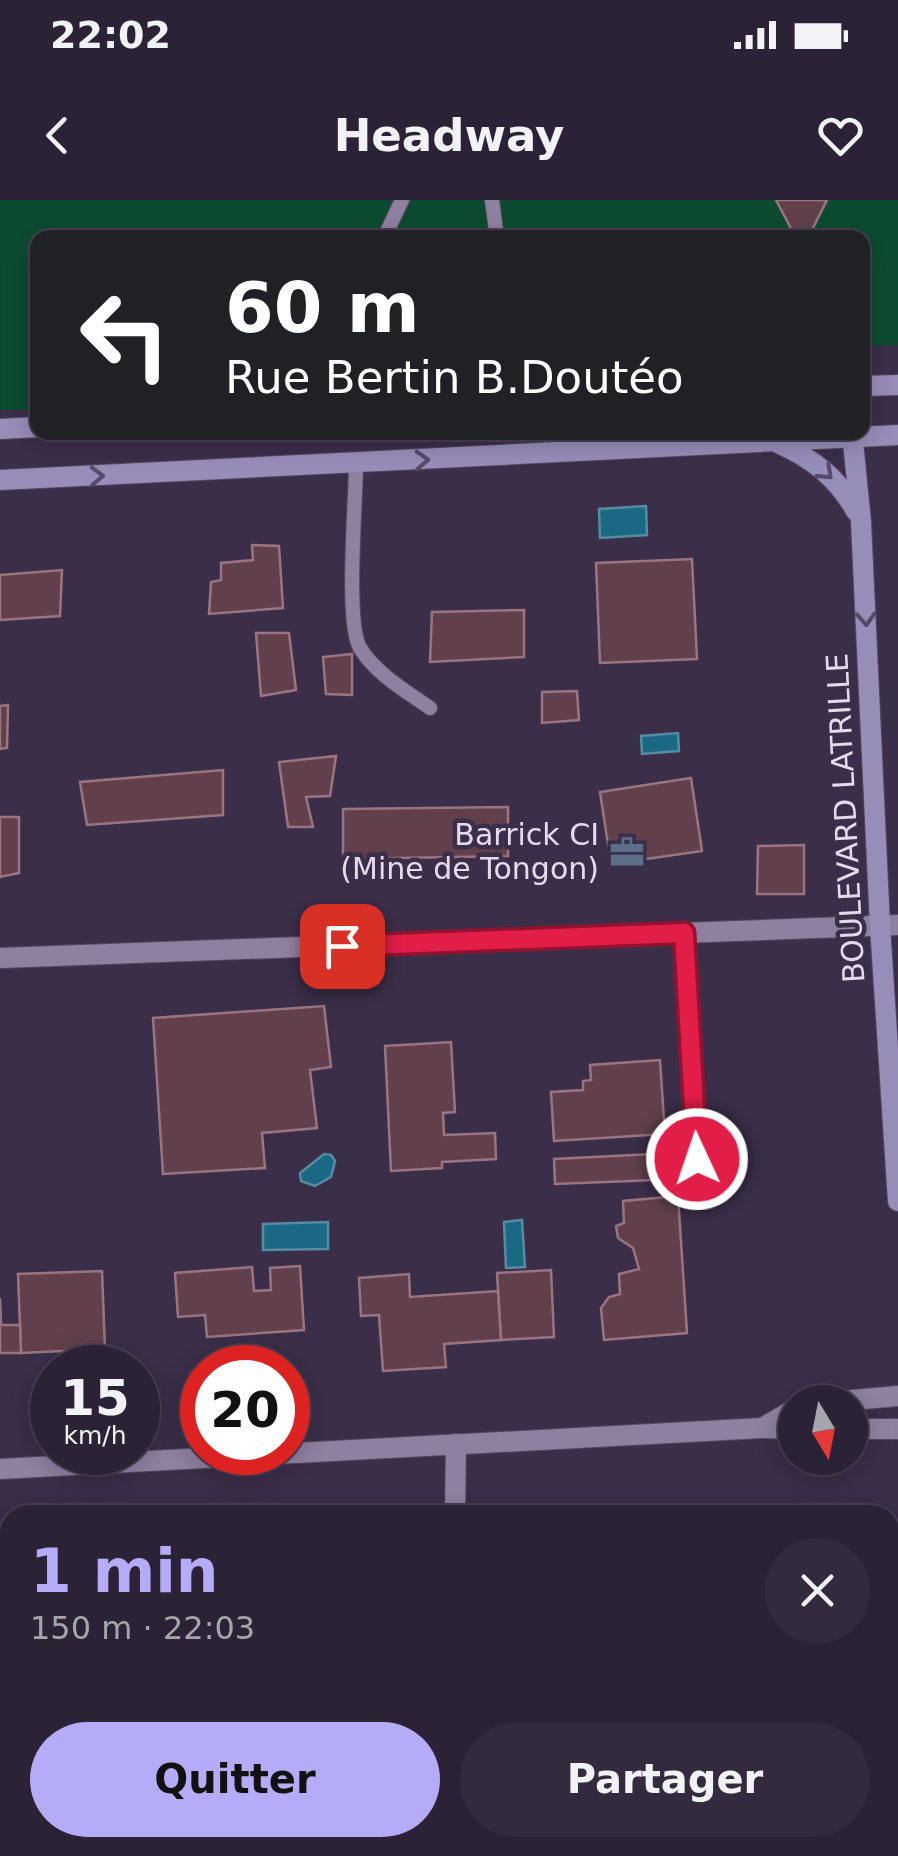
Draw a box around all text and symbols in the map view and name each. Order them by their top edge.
text: 22:02 [50,13,171,57]
icon: back [30,108,85,163]
icon: heart [813,108,868,163]
text: Headway [334,109,564,162]
text: 60 m [225,267,420,349]
icon: left [60,270,190,400]
text: Rue Bertin B.Doutéo [225,351,684,404]
one-way arrow [414,450,430,471]
one-way arrow [814,461,833,479]
one-way arrow [90,466,106,487]
one-way arrow [855,612,876,628]
street label: BOULEVARD LATRILLE [819,652,872,984]
place label: Barrick CI (Mine de Tongon) [340,817,599,886]
office icon: Barrick CI (Mine de Tongon) [608,833,646,871]
pin [300,904,385,989]
icon: arrive [315,919,370,974]
position arrow [645,1107,749,1211]
speed limit sign: 20 [180,1345,310,1475]
text: 15 [60,1369,130,1427]
north arrow [778,1385,868,1475]
map controls [778,1385,868,1475]
text: km/h [63,1421,127,1450]
text: 1 min [30,1536,218,1606]
button: close [765,1538,870,1643]
text: 150 m · 22:03 [30,1609,255,1647]
button: Quitter [30,1722,440,1837]
button: Partager [460,1722,870,1837]

